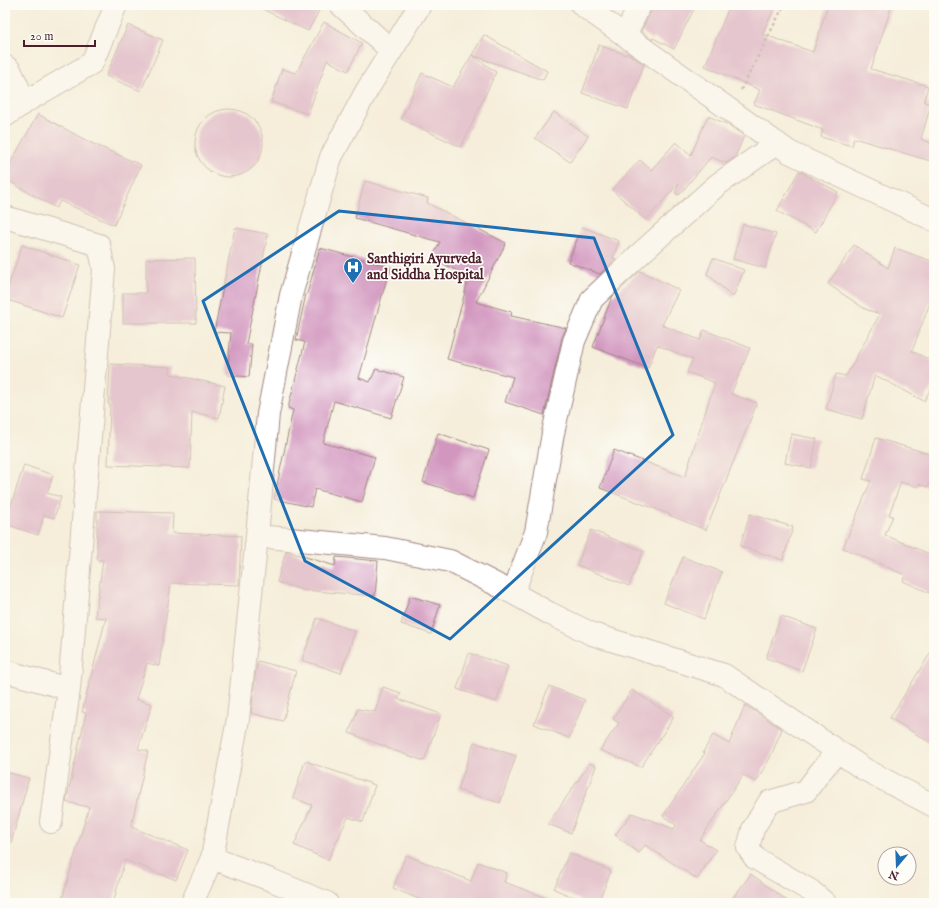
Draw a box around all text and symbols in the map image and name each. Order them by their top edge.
scale bar [24,22,95,48]
text: 20 m [30,29,53,44]
place label: Santhigiri Ayurveda and Siddha Hospital [367,250,485,284]
hospital icon: Santhigiri Ayurveda and Siddha Hospital [342,256,364,284]
north arrow [877,846,917,886]
text: N [887,866,902,883]

